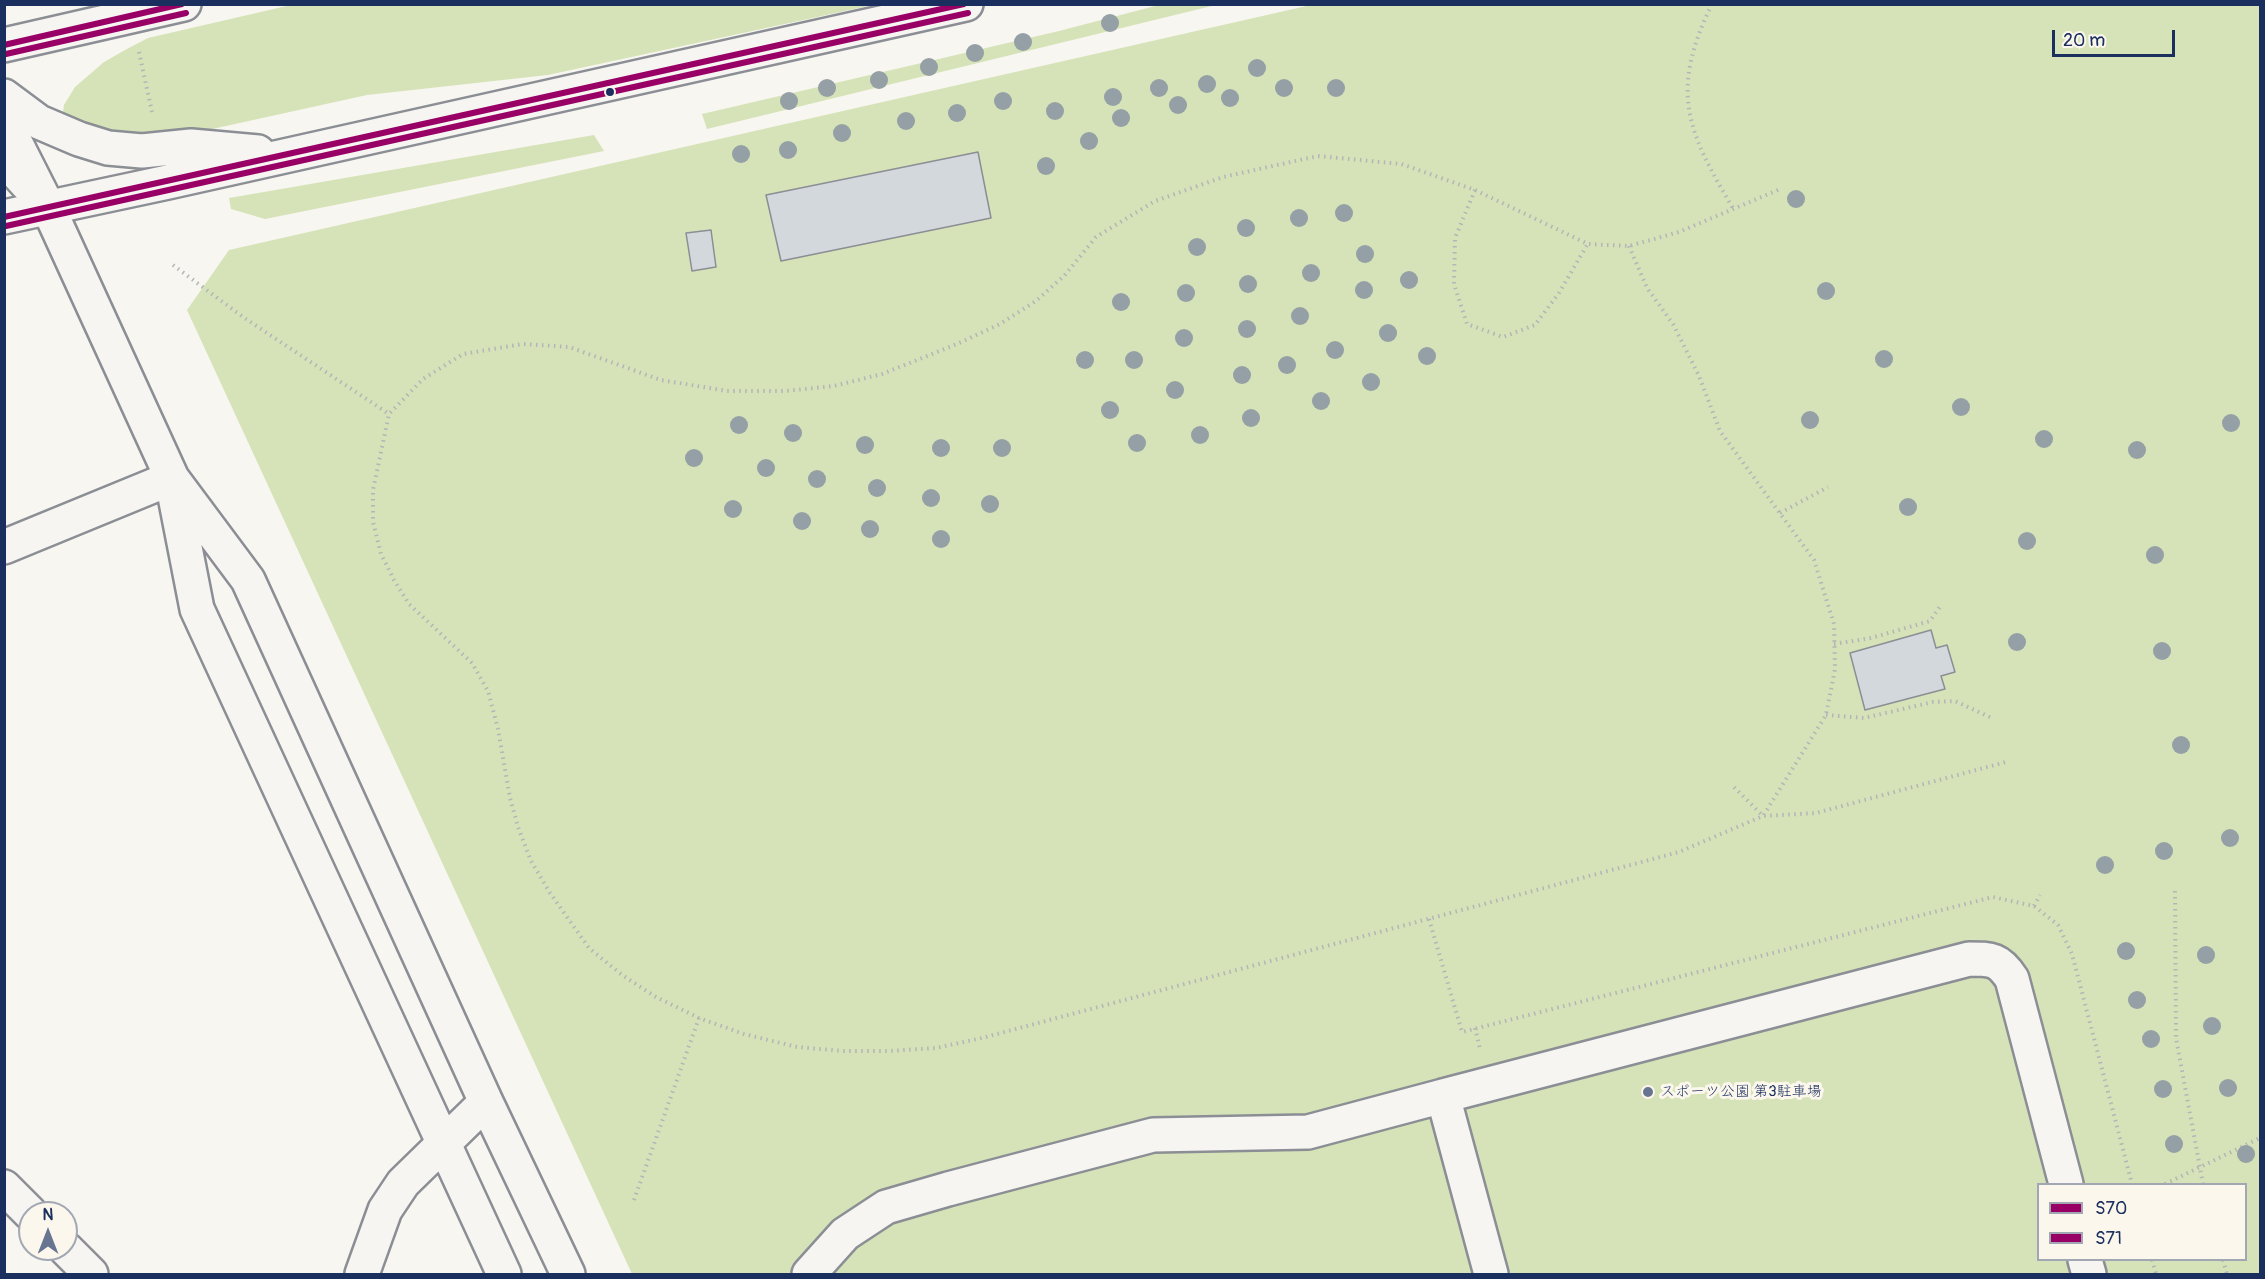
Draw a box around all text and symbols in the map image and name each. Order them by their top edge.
scale bar [2055,18,2178,56]
text: 20 m [2063,29,2105,52]
unlabelled marker [604,86,616,98]
place label: スポーツ公園 第3駐車場 [1660,1083,1822,1101]
marker: スポーツ公園 第3駐車場 [1641,1085,1655,1099]
legend [2037,1183,2247,1261]
text: S70 [2095,1197,2127,1220]
north arrow [18,1201,78,1261]
text: N [43,1205,53,1225]
text: S71 [2095,1227,2122,1250]

